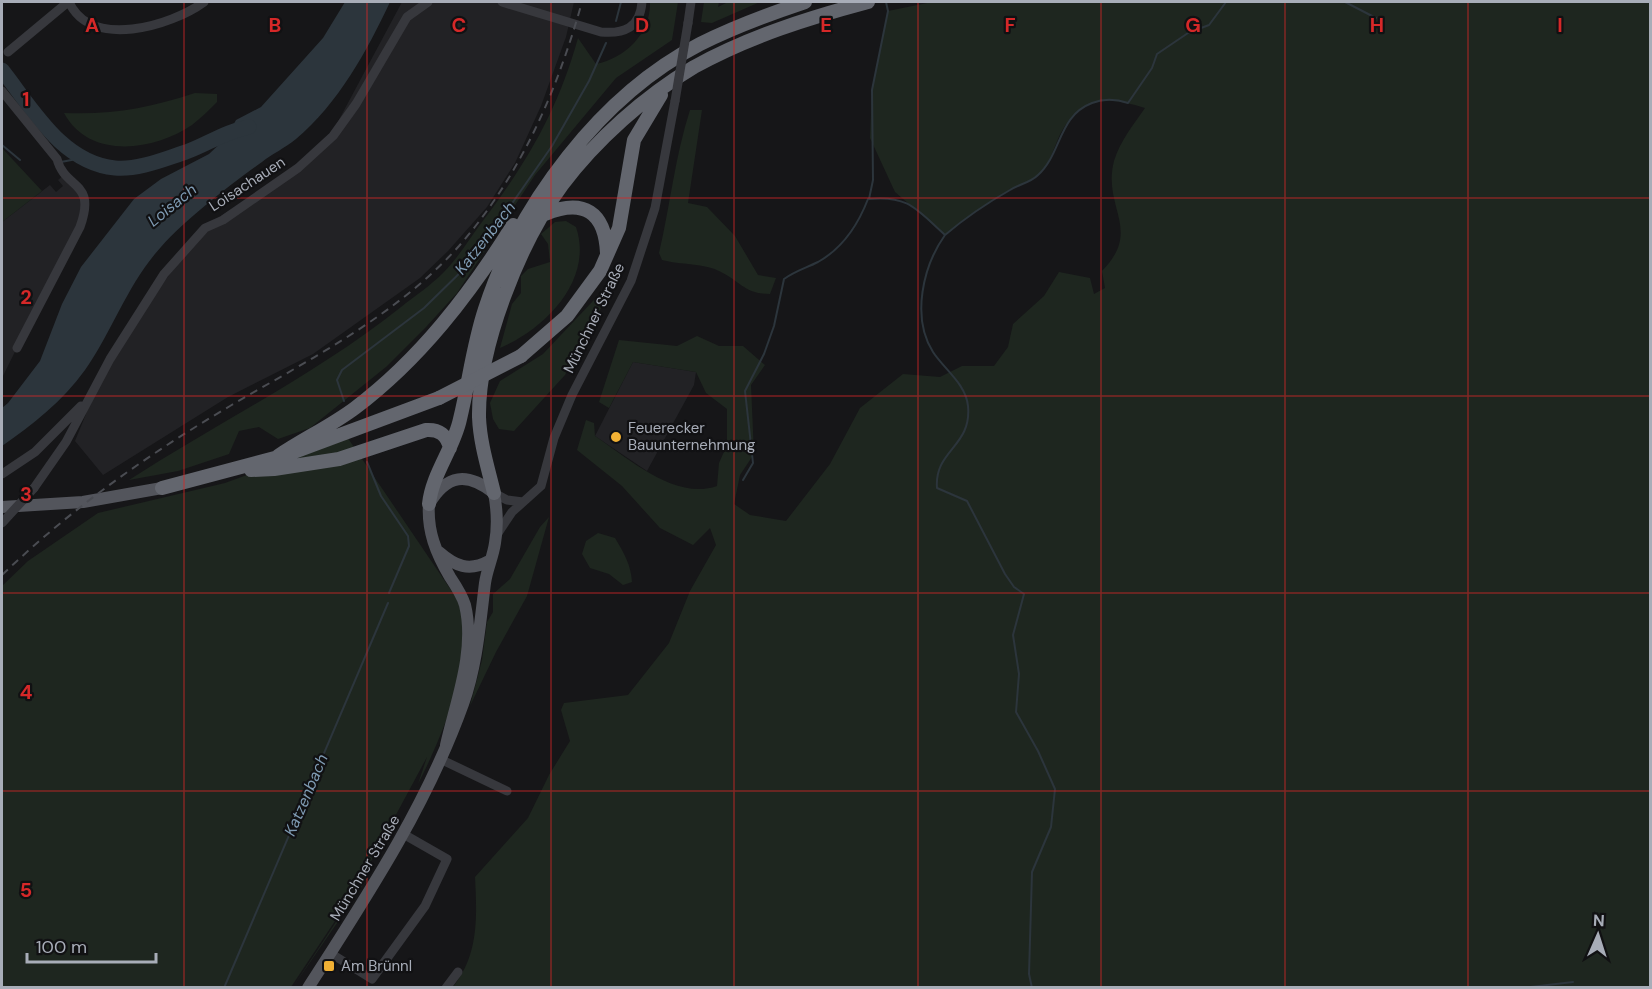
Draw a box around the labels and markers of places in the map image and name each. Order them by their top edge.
place label: Feuerecker Bauunternehmung [628,418,755,455]
marker: Feuerecker Bauunternehmung [609,430,623,444]
place label: Am Brünnl [341,956,412,976]
marker: Am Brünnl [322,959,336,973]

